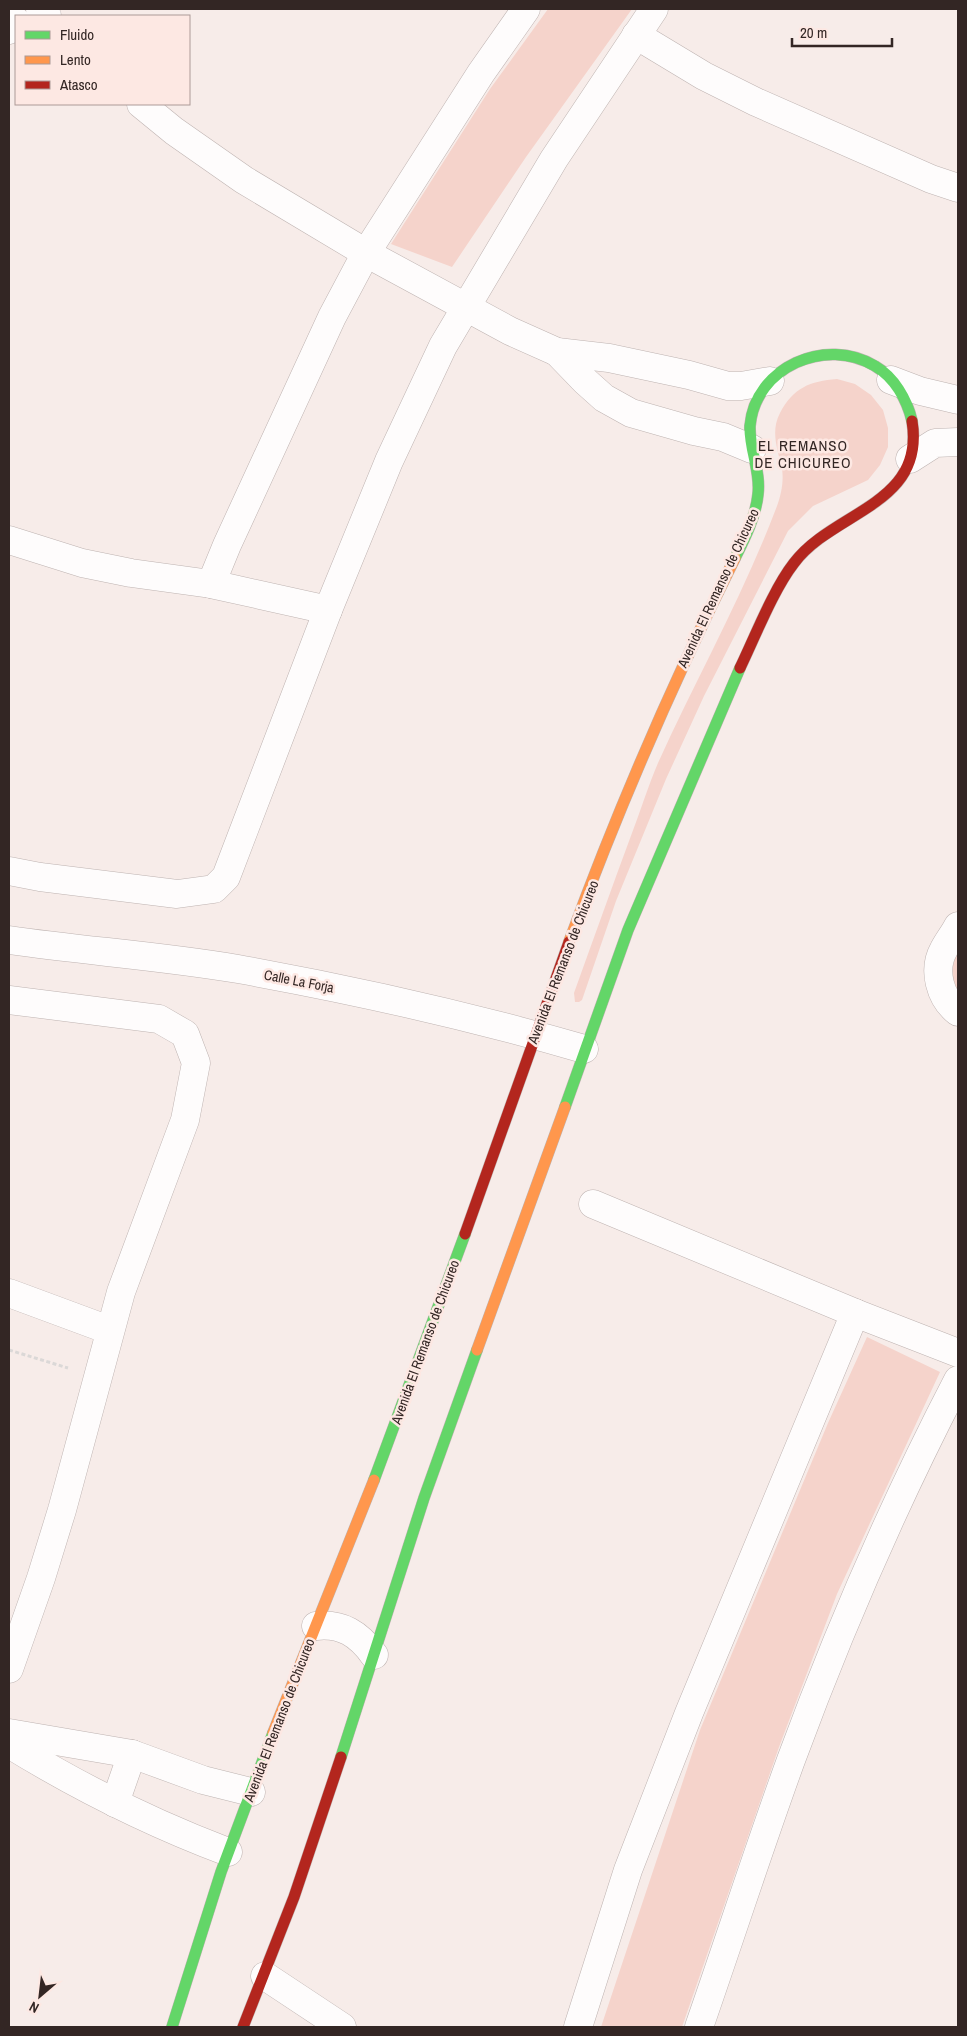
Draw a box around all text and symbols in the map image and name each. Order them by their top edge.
legend [15,15,190,105]
scale bar [792,15,892,47]
text: 20 m [800,22,827,43]
text: Fluido [60,24,94,45]
text: Lento [60,49,91,70]
text: Atasco [59,74,98,95]
district label: EL REMANSO DE CHICUREO [754,435,852,473]
street label: Avenida El Remanso de Chicureo [673,506,763,671]
street label: Avenida El Remanso de Chicureo [523,878,602,1047]
street label: Calle La Forja [262,965,336,997]
street label: Avenida El Remanso de Chicureo [387,1257,463,1427]
street label: Avenida El Remanso de Chicureo [239,1636,318,1805]
north arrow [15,1971,65,2021]
text: N [26,1998,42,2017]

